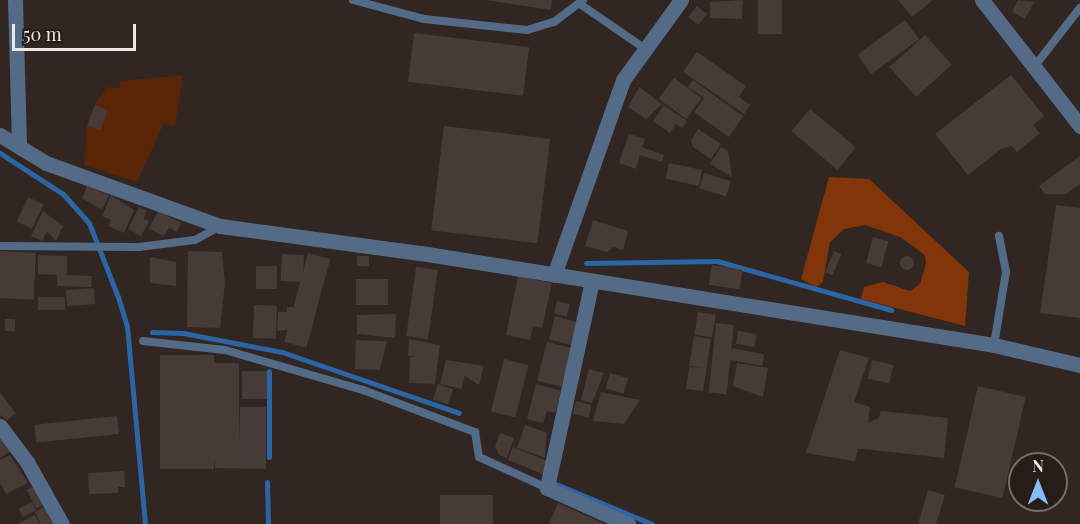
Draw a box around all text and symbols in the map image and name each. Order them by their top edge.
scale bar [15,12,140,50]
text: 50 m [23,22,62,46]
north arrow [1008,452,1068,512]
text: N [1032,455,1044,476]

